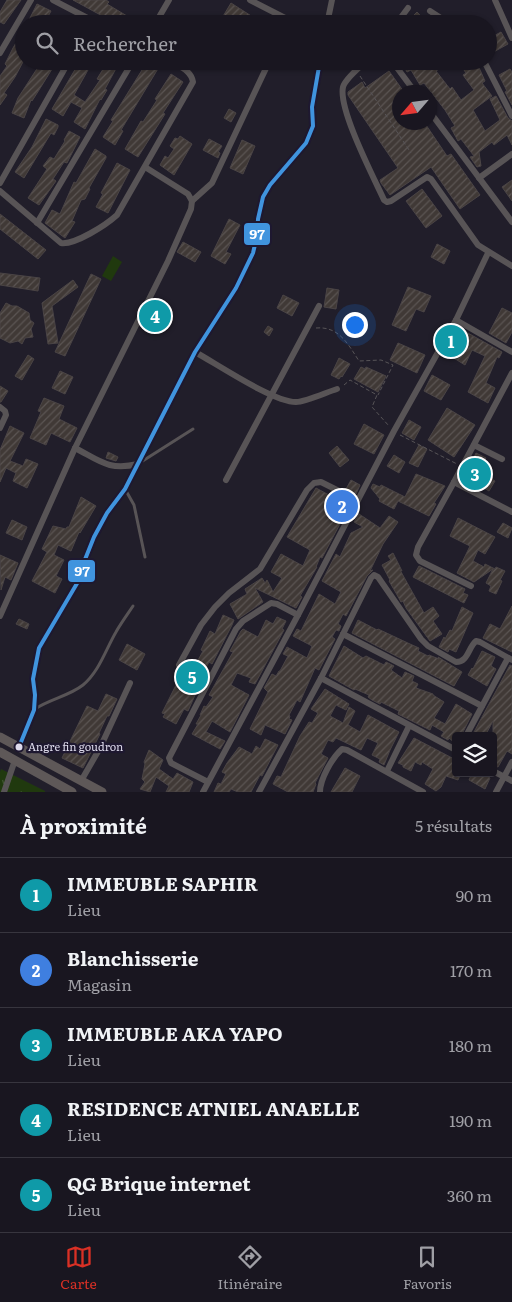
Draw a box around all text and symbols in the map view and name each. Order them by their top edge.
search box [15,15,497,70]
icon: search [33,29,61,57]
text: Rechercher [73,29,177,57]
north arrow [392,85,437,130]
line badge: 97 [243,222,271,246]
text: 97 [249,223,265,243]
pin: 4 [139,297,171,335]
your location [342,312,368,338]
pin: 1 [435,322,467,360]
pin: 3 [459,455,491,493]
pin: 2 [326,487,358,525]
line badge: 97 [67,559,96,583]
text: 97 [74,560,90,580]
pin: 5 [176,658,208,696]
map controls [452,732,497,777]
button: layers [452,732,497,777]
place label: Angre fin goudron [28,738,123,754]
marker: Angre fin goudron [14,742,24,752]
text: À proximité [20,809,147,840]
text: 5 résultats [415,813,492,837]
text: IMMEUBLE SAPHIR [67,869,258,897]
text: 1 [33,883,39,907]
text: 90 m [456,883,492,907]
text: Lieu [67,897,101,921]
text: Blanchisserie [67,944,199,972]
text: 2 [32,958,40,982]
text: 170 m [450,958,492,982]
text: Magasin [67,972,132,996]
text: IMMEUBLE AKA YAPO [67,1019,283,1047]
text: 3 [32,1033,40,1057]
text: 180 m [449,1033,492,1057]
text: Lieu [67,1047,101,1071]
text: RESIDENCE ATNIEL ANAELLE [67,1094,360,1122]
text: 4 [31,1108,41,1132]
text: 190 m [449,1108,492,1132]
text: Lieu [67,1122,101,1146]
text: QG Brique internet [67,1169,251,1197]
text: 5 [32,1183,40,1207]
text: 360 m [447,1183,492,1207]
text: Lieu [67,1197,101,1221]
tab: Carte [60,1243,97,1293]
tab: Itinéraire [218,1243,282,1293]
tab: Favoris [403,1243,452,1293]

